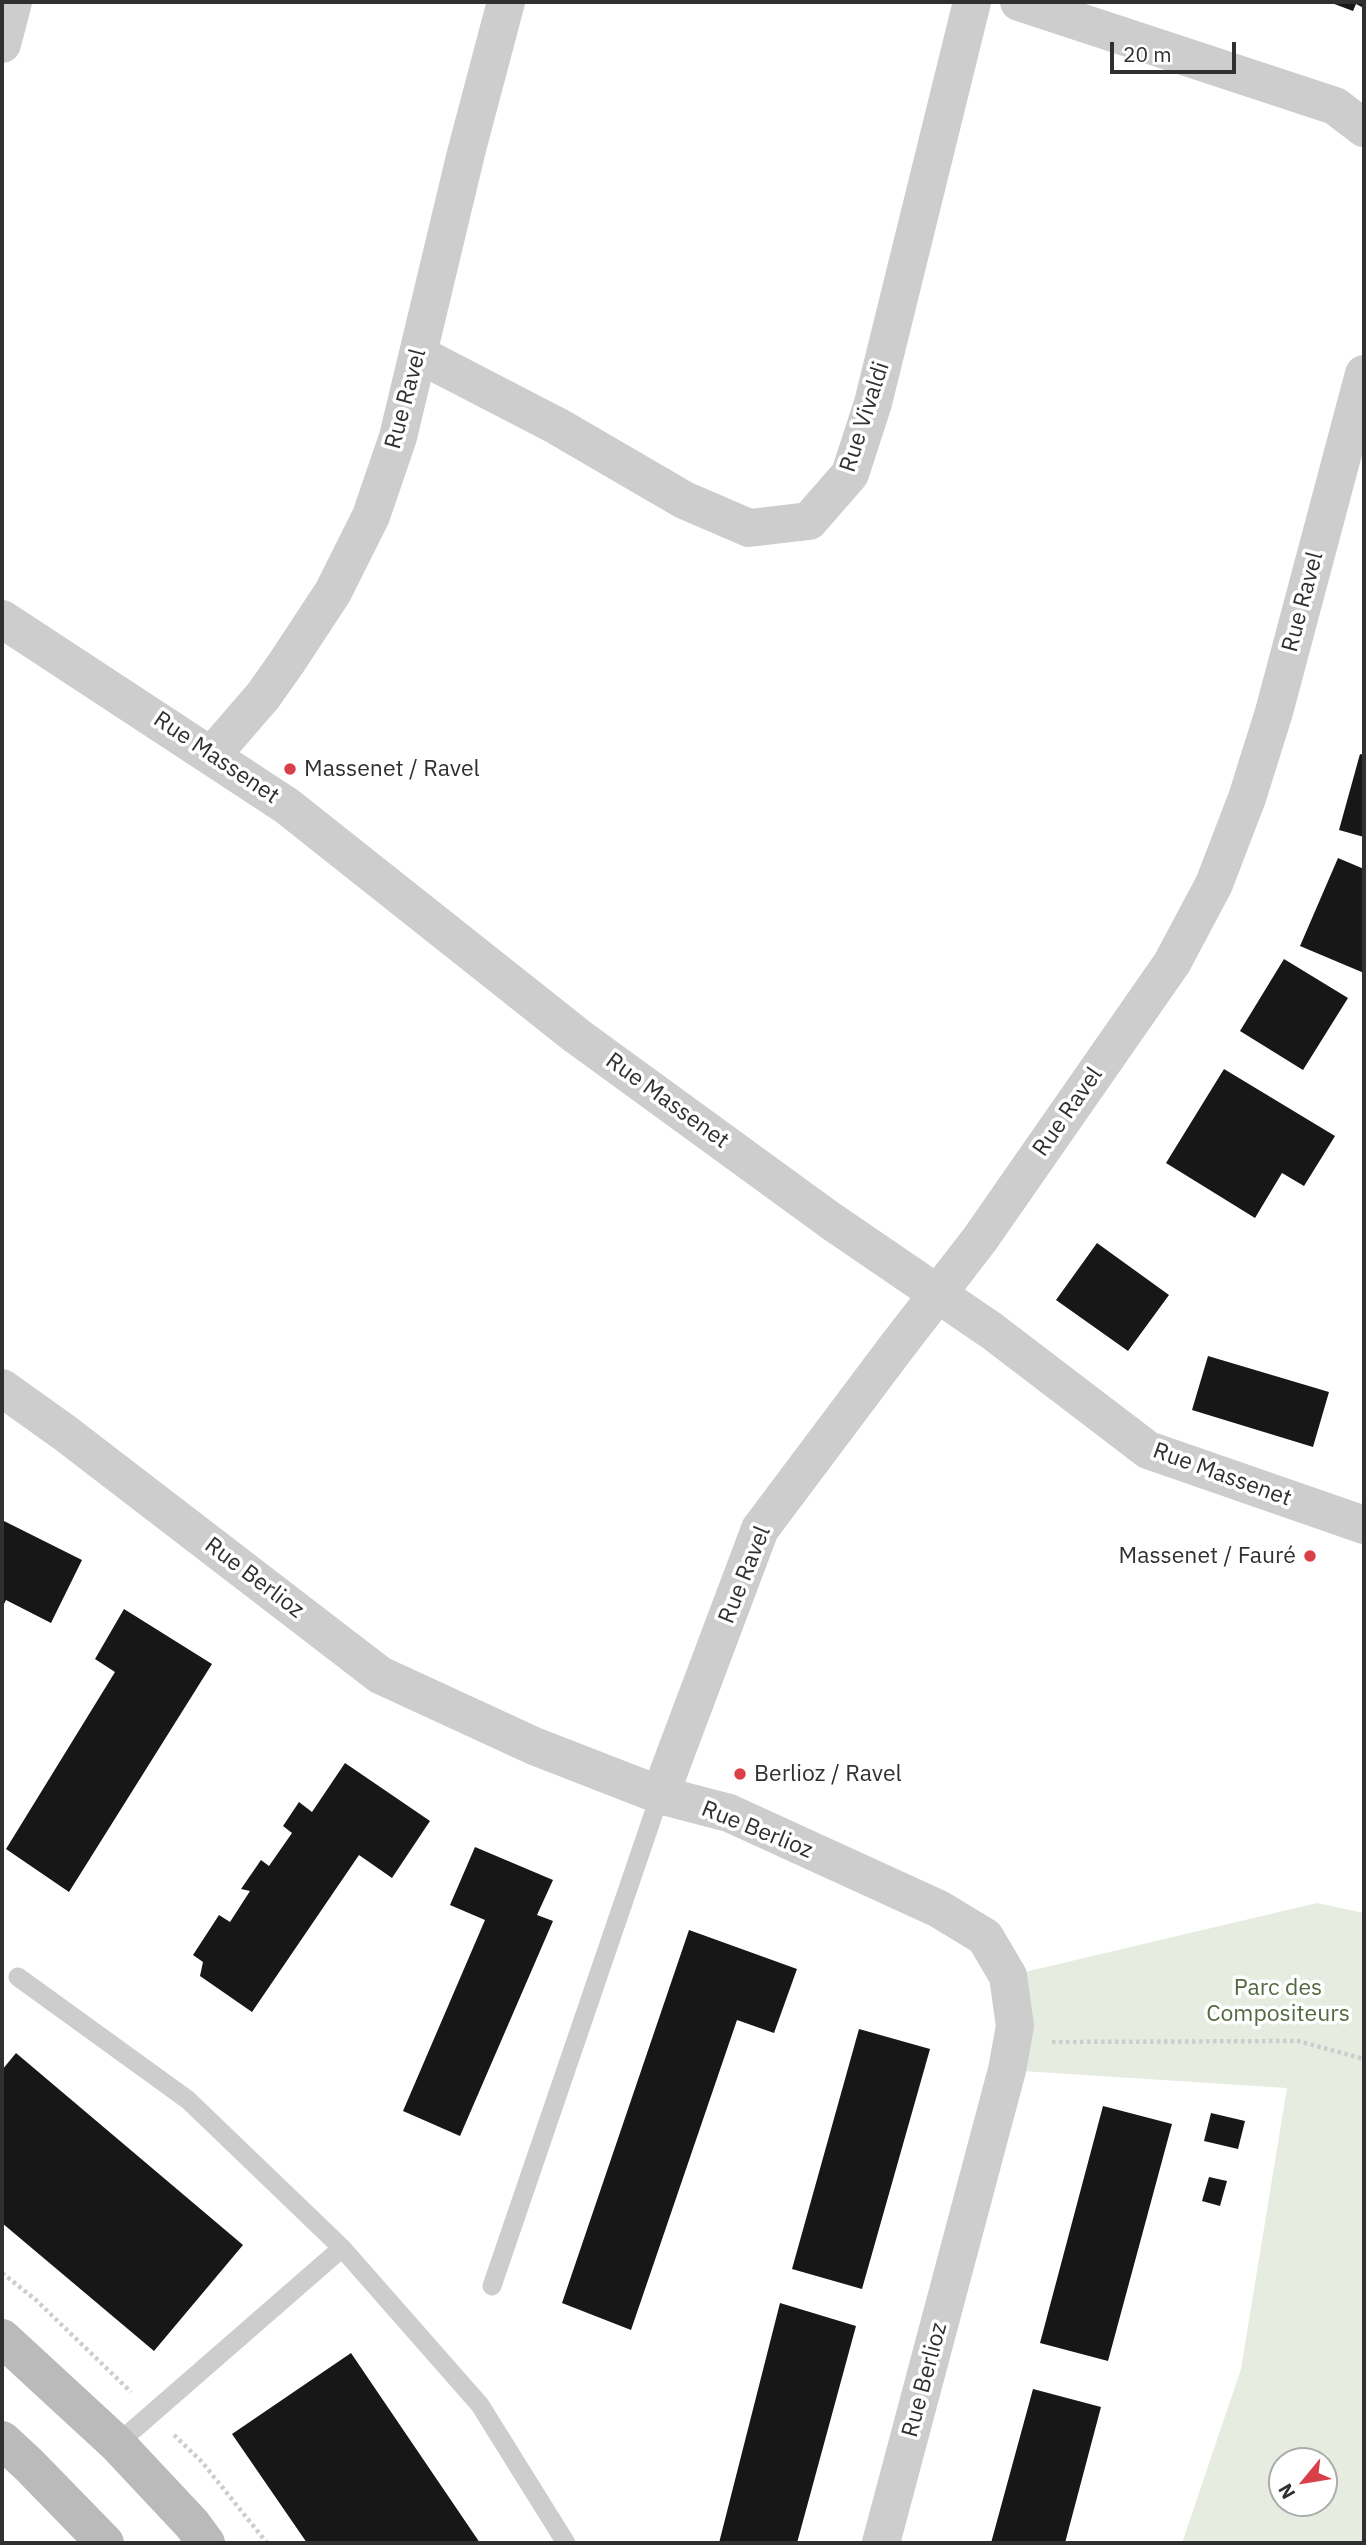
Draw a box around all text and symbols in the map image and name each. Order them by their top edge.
scale bar [1114,28,1240,72]
text: 20 m [1123,40,1172,68]
street label: Rue Ravel [379,346,433,452]
street label: Rue Vivaldi [834,358,896,476]
street label: Rue Ravel [1276,549,1330,655]
street label: Rue Massenet [148,706,284,810]
place label: Massenet / Ravel [304,755,480,783]
marker: Massenet / Ravel [282,761,298,777]
street label: Rue Massenet [600,1047,734,1155]
street label: Rue Ravel [1027,1062,1109,1162]
street label: Rue Massenet [1149,1437,1295,1513]
street label: Rue Ravel [713,1522,777,1628]
street label: Rue Berlioz [199,1532,309,1624]
place label: Massenet / Fauré [1118,1542,1296,1570]
marker: Massenet / Fauré [1302,1548,1318,1564]
place label: Berlioz / Ravel [754,1760,902,1788]
marker: Berlioz / Ravel [732,1766,748,1782]
street label: Rue Berlioz [697,1795,817,1865]
park label: Parc des Compositeurs [1206,1974,1350,2028]
street label: Rue Berlioz [896,2320,954,2440]
north arrow [1268,2447,1338,2517]
text: N [1273,2480,1300,2503]

